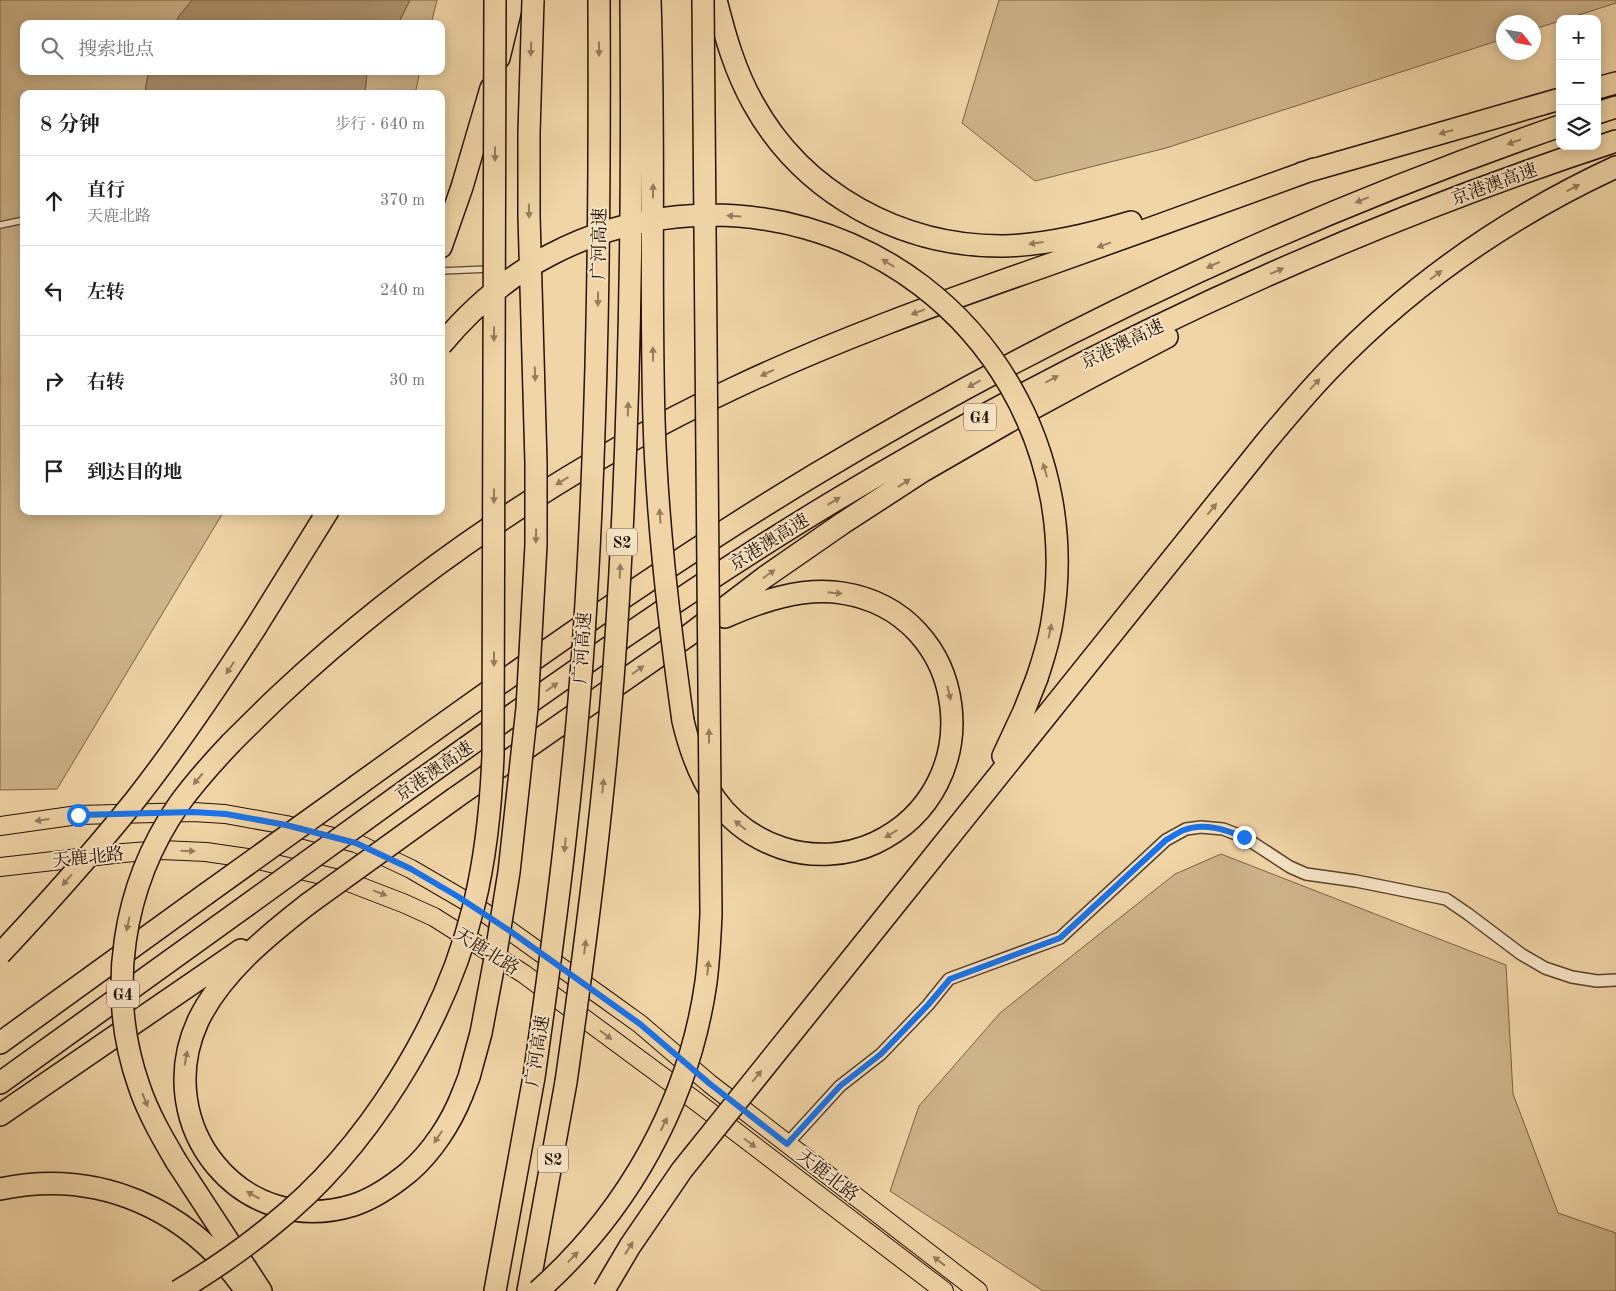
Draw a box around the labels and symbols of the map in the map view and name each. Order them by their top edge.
north arrow [1496,15,1541,60]
one-way arrow [526,41,534,57]
one-way arrow [595,41,603,57]
one-way arrow [1438,128,1453,136]
one-way arrow [1506,139,1521,146]
one-way arrow [491,146,499,162]
street label: 京港澳高速 [1448,159,1540,209]
one-way arrow [649,183,657,199]
one-way arrow [1566,184,1580,192]
one-way arrow [1354,196,1369,204]
one-way arrow [526,203,534,219]
street label: 广河高速 [588,208,610,280]
one-way arrow [725,211,741,219]
one-way arrow [1027,239,1043,247]
one-way arrow [1096,242,1111,249]
one-way arrow [881,258,894,267]
one-way arrow [1206,261,1220,269]
one-way arrow [1270,267,1284,275]
one-way arrow [1429,270,1443,280]
one-way arrow [594,291,602,307]
one-way arrow [910,308,925,316]
street label: 京港澳高速 [1077,315,1167,373]
one-way arrow [490,326,498,342]
one-way arrow [649,346,657,362]
one-way arrow [531,366,539,382]
one-way arrow [760,369,774,377]
one-way arrow [1045,375,1059,383]
one-way arrow [1310,378,1321,391]
one-way arrow [966,380,981,388]
one-way arrow [624,401,632,417]
road number: G4 [964,404,996,431]
one-way arrow [1041,463,1049,478]
one-way arrow [555,477,568,486]
one-way arrow [897,479,910,488]
one-way arrow [490,488,498,504]
one-way arrow [827,497,840,506]
one-way arrow [1206,503,1217,516]
one-way arrow [656,508,664,524]
street label: 京港澳高速 [726,510,812,574]
one-way arrow [532,528,540,544]
road number: S2 [607,528,637,556]
one-way arrow [617,563,625,579]
one-way arrow [762,569,776,579]
one-way arrow [827,589,843,597]
street label: 广河高速 [570,611,594,685]
one-way arrow [1046,624,1054,639]
one-way arrow [490,651,498,667]
one-way arrow [225,661,234,675]
one-way arrow [631,665,645,675]
one-way arrow [546,682,559,692]
one-way arrow [945,686,953,701]
one-way arrow [705,727,713,743]
street label: 京港澳高速 [391,737,477,805]
one-way arrow [193,773,204,785]
one-way arrow [600,777,608,793]
route start [67,804,90,827]
one-way arrow [33,816,49,824]
one-way arrow [734,819,746,831]
route end [1233,826,1256,849]
one-way arrow [884,829,898,838]
one-way arrow [561,837,569,853]
street label: 天鹿北路 [51,843,125,871]
one-way arrow [180,848,196,856]
one-way arrow [62,874,73,887]
one-way arrow [373,889,388,897]
one-way arrow [124,916,132,931]
street label: 天鹿北路 [451,923,523,979]
one-way arrow [581,939,589,955]
one-way arrow [704,960,712,976]
road number: G4 [107,981,139,1008]
street label: 广河高速 [521,1014,553,1088]
one-way arrow [599,1030,613,1040]
one-way arrow [183,1050,191,1066]
one-way arrow [752,1069,763,1082]
one-way arrow [141,1093,149,1107]
one-way arrow [660,1117,668,1131]
one-way arrow [433,1130,443,1144]
one-way arrow [743,1138,757,1148]
street label: 天鹿北路 [793,1145,863,1205]
road number: S2 [538,1146,568,1172]
one-way arrow [245,1191,260,1199]
one-way arrow [624,1241,634,1254]
one-way arrow [567,1252,579,1264]
one-way arrow [933,1256,946,1267]

